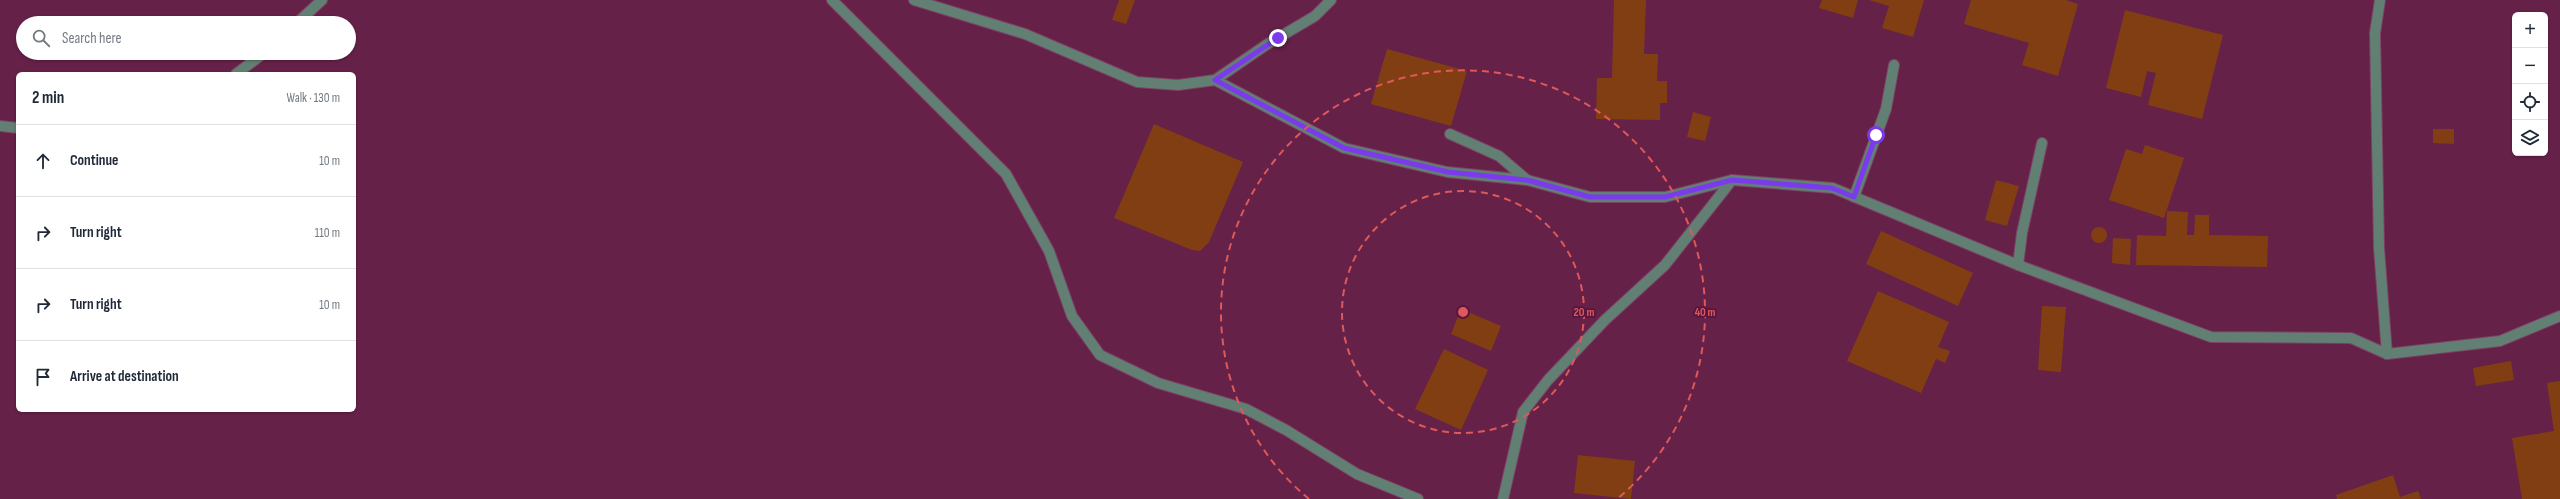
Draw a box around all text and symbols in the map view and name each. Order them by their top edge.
map controls [2512,12,2548,156]
button: + [2512,12,2548,48]
search box [16,16,356,60]
icon: search [30,27,52,49]
text: Search here [62,29,122,48]
route end [1269,29,1287,47]
button: − [2512,48,2548,84]
button: locate [2512,84,2548,120]
text: 2 min [32,88,64,108]
text: Walk · 130 m [287,90,340,106]
button: layers [2512,120,2548,156]
route start [1867,126,1885,144]
icon: ahead [32,150,54,172]
text: Continue [70,151,119,170]
text: 10 m [319,153,340,169]
icon: right [32,222,54,244]
text: Turn right [70,223,122,242]
text: 110 m [315,225,340,241]
icon: right [32,294,54,316]
text: Turn right [70,295,122,314]
text: 10 m [319,297,340,313]
centre of rings [1456,305,1470,319]
text: 20 m [1574,305,1594,320]
text: 40 m [1694,305,1716,320]
icon: arrive [32,366,54,388]
text: Arrive at destination [70,367,179,386]

